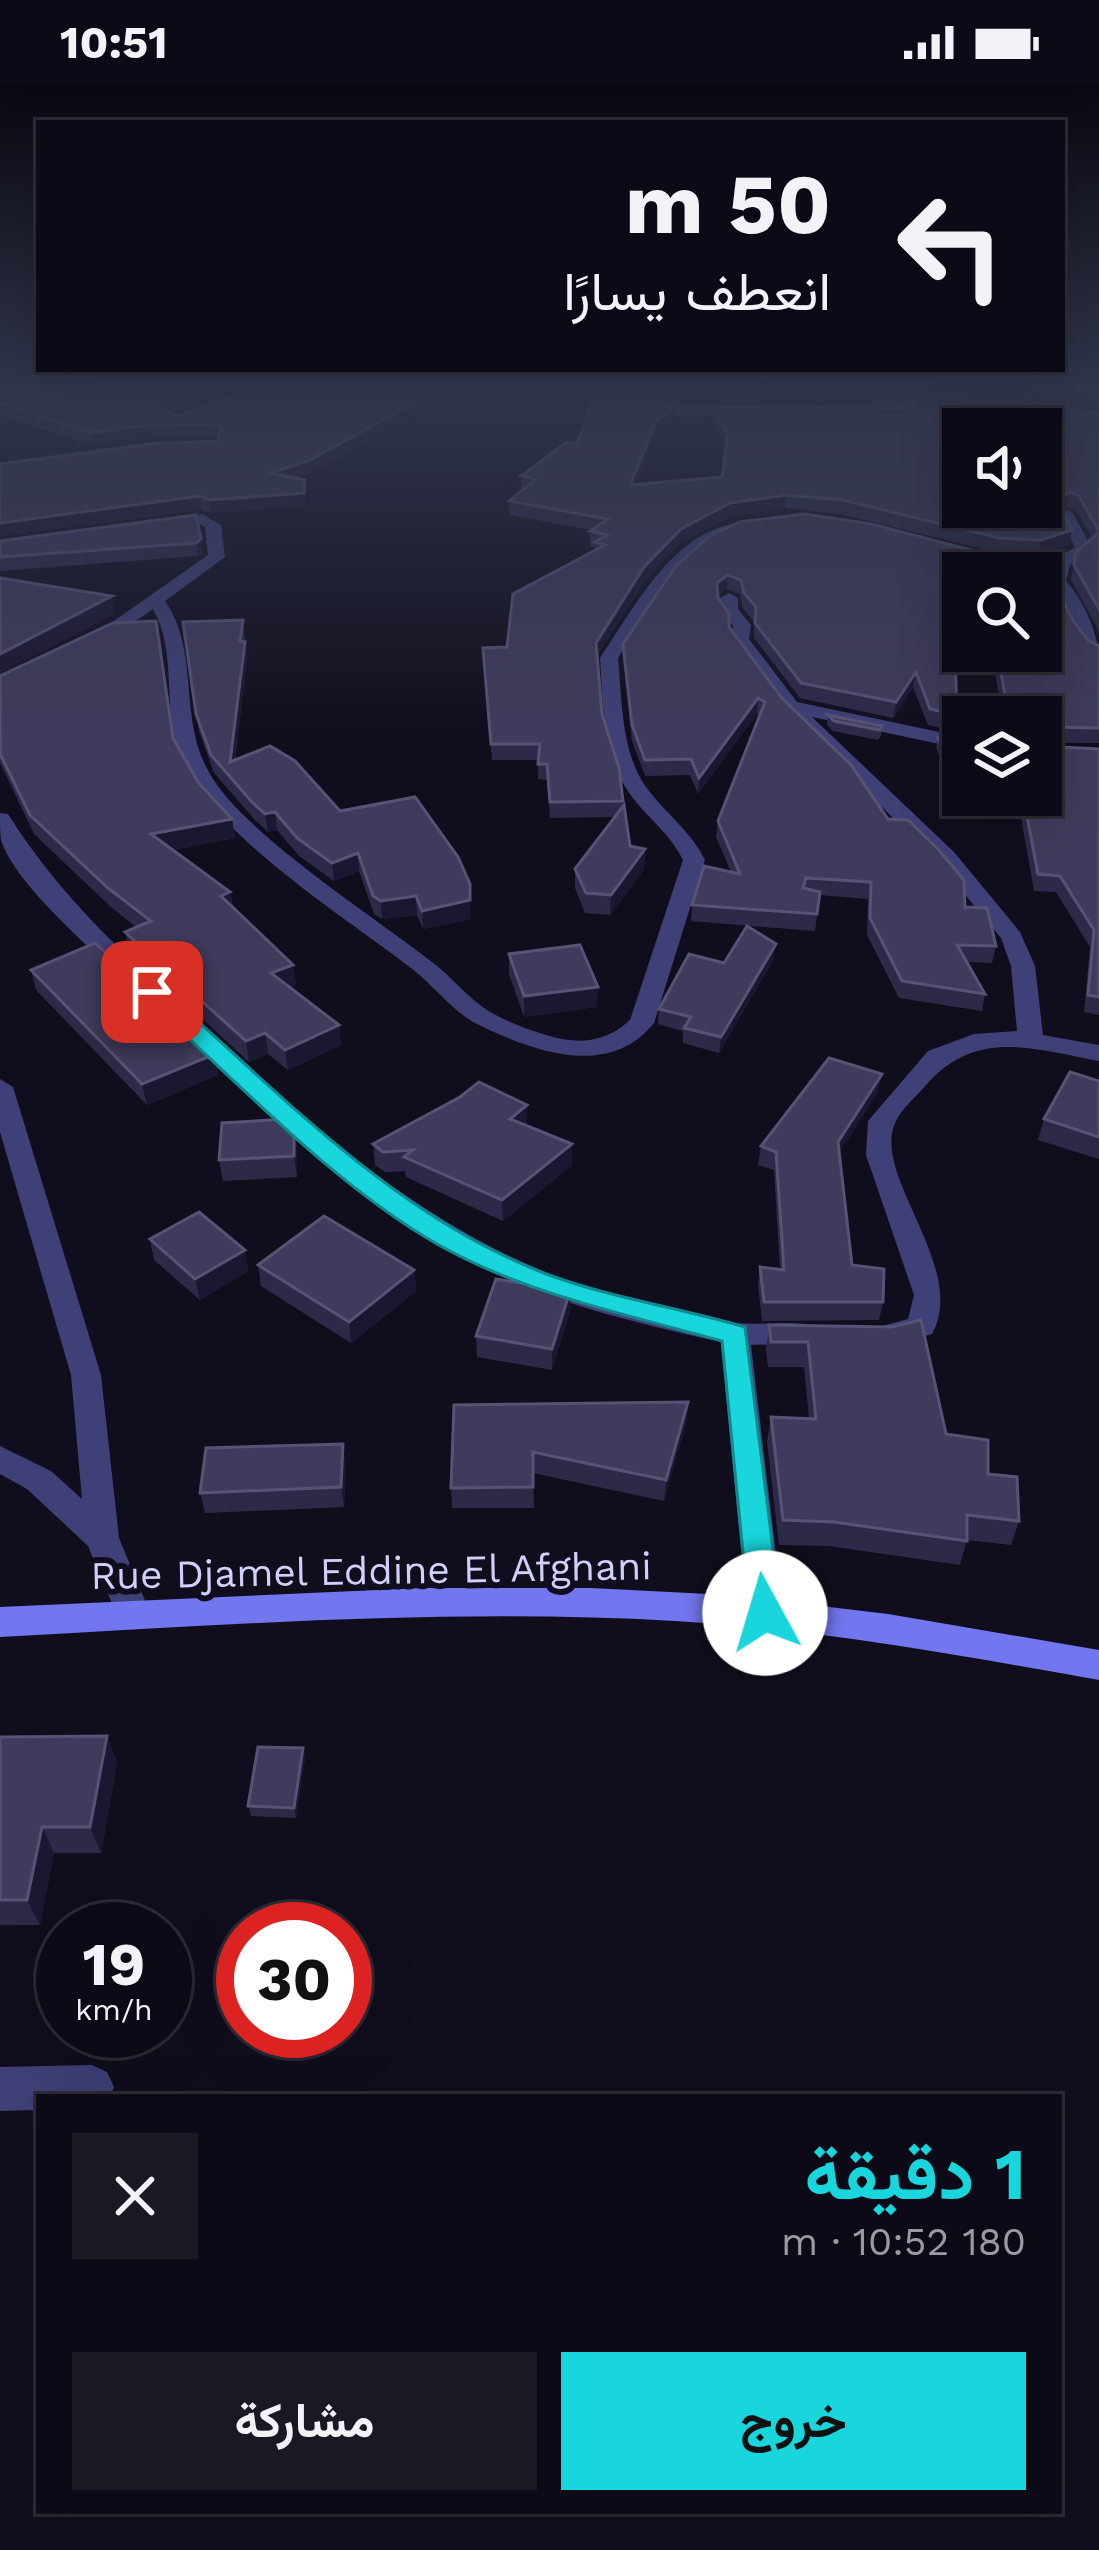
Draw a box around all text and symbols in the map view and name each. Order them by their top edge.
text: 10:51 [60,16,168,69]
text: 50 m [625,155,831,253]
icon: left [873,168,1029,324]
text: انعطف يسارًا [563,260,831,323]
map controls [942,408,1062,816]
button: sound [942,408,1062,528]
button: search [942,552,1062,672]
button: layers [942,696,1062,816]
pin [101,941,203,1043]
icon: arrive [119,959,185,1025]
street label: Rue Djamel Eddine El Afghani [90,1543,652,1598]
position arrow [702,1550,828,1676]
speed limit sign: 30 [216,1902,372,2058]
text: 19 [83,1929,145,2000]
text: km/h [75,1992,153,2027]
text: 1 دقيقة [805,2132,1026,2216]
button: close [72,2133,198,2259]
text: 180 m · 10:52 [781,2219,1026,2264]
button: مشاركة [72,2352,537,2490]
button: خروج [561,2352,1026,2490]

